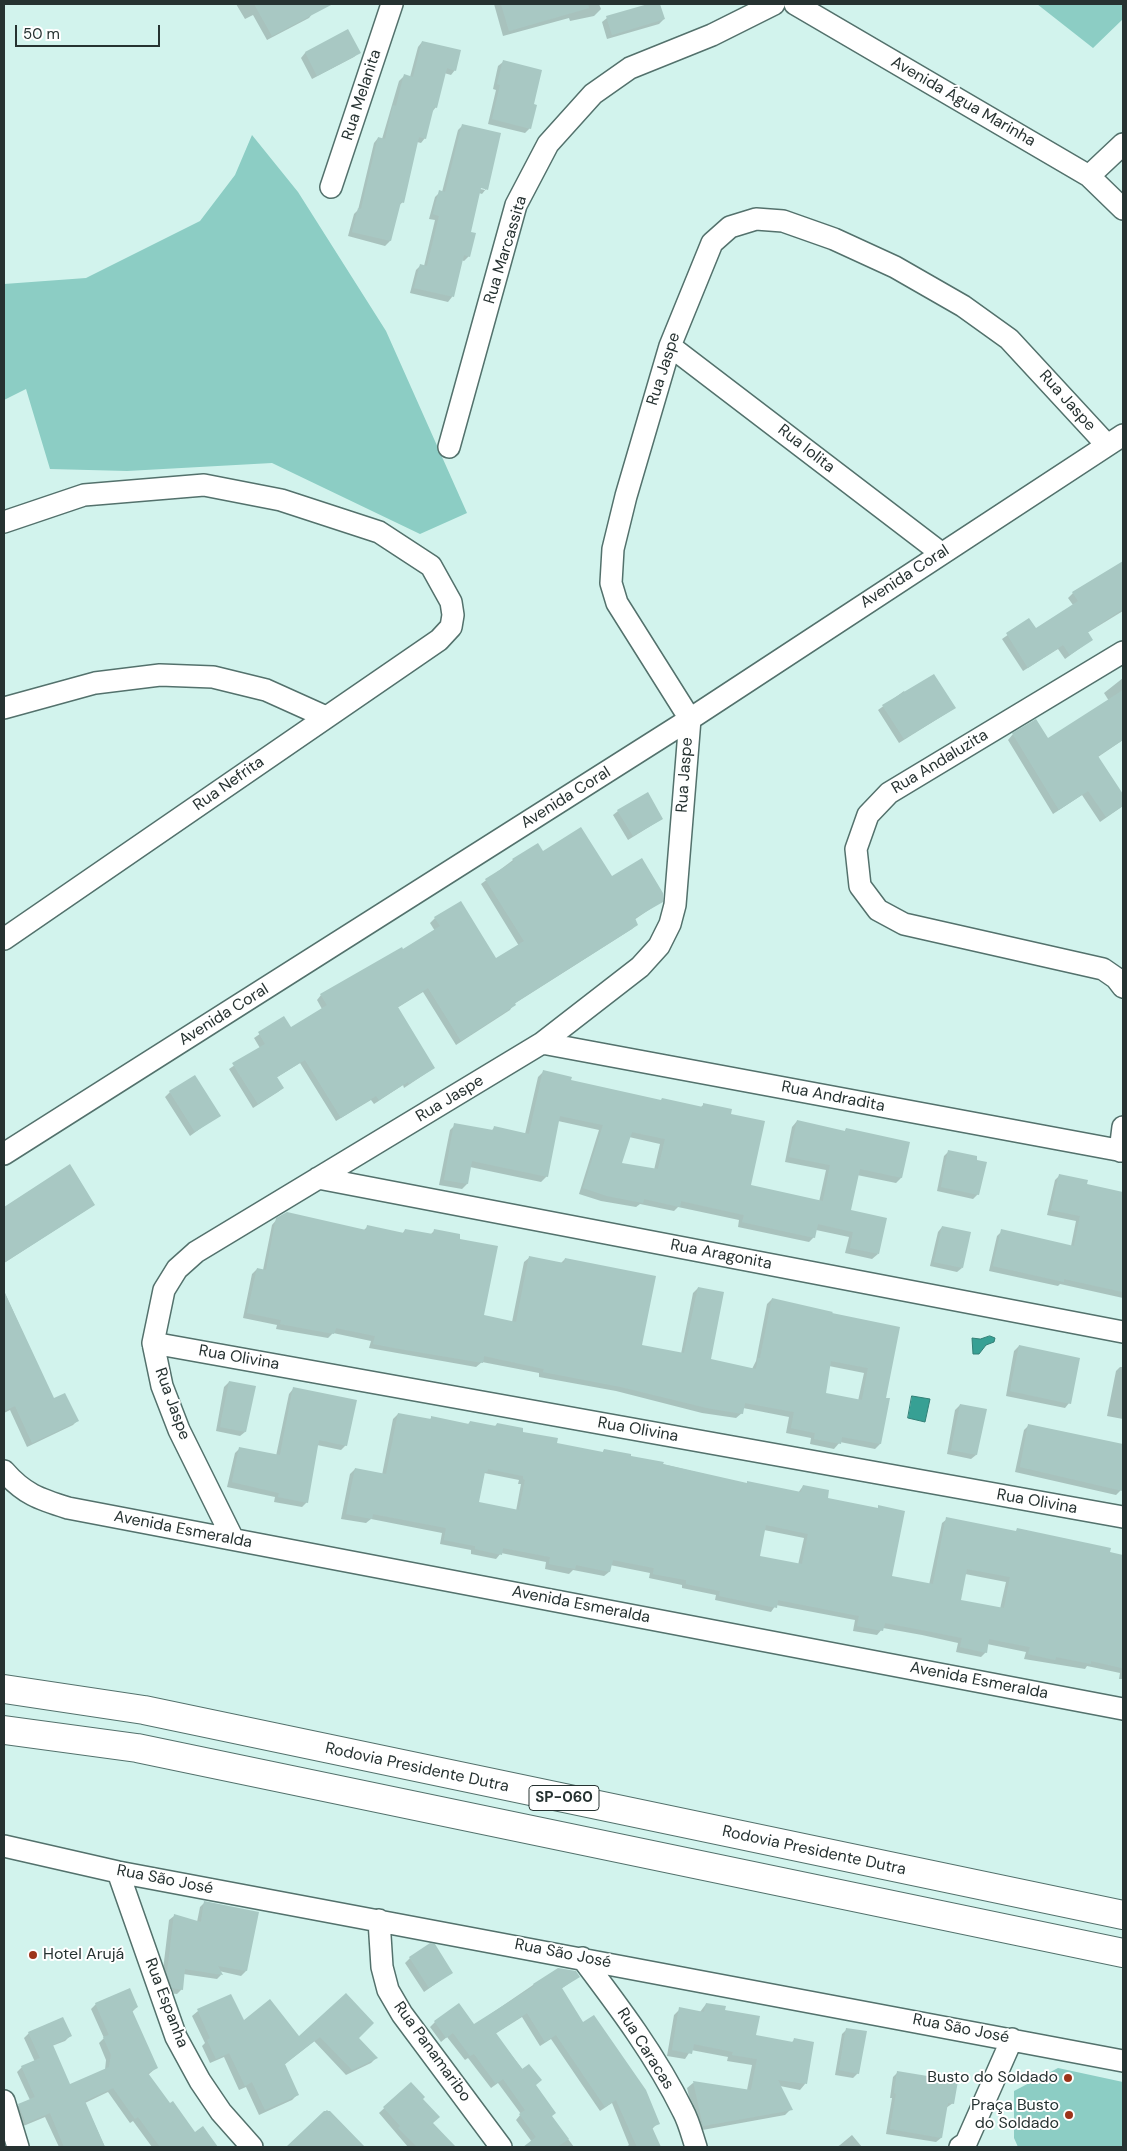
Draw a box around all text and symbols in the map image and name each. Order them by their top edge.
scale bar [18,15,162,47]
text: 50 m [23,24,60,44]
street label: Rua Melanita [338,47,386,143]
street label: Avenida Água Marinha [887,53,1039,151]
street label: Rua Marcassita [480,194,532,306]
street label: Rua Jaspe [643,330,685,408]
street label: Rua Jaspe [1035,367,1099,435]
street label: Rua Iolita [774,421,838,477]
street label: Avenida Coral [857,541,953,613]
street label: Rua Andaluzita [888,726,992,798]
street label: Rua Jaspe [673,737,697,813]
street label: Rua Nefrita [190,753,268,815]
street label: Avenida Coral [518,763,614,833]
street label: Avenida Coral [176,980,272,1050]
street label: Rua Jaspe [413,1071,487,1127]
street label: Rua Andradita [780,1078,886,1116]
street label: Rua Aragonita [669,1236,773,1274]
street label: Rua Olivina [197,1341,281,1375]
street label: Rua Jaspe [150,1365,194,1443]
street label: Rua Olivina [596,1413,680,1447]
street label: Rua Olivina [995,1485,1079,1519]
street label: Avenida Esmeralda [112,1507,254,1553]
street label: Avenida Esmeralda [510,1582,652,1628]
street label: Avenida Esmeralda [908,1658,1050,1704]
street label: Rodovia Presidente Dutra [323,1739,511,1797]
road number: SP-060 [529,1786,599,1810]
street label: Rodovia Presidente Dutra [720,1822,908,1880]
street label: Rua São José [115,1861,215,1899]
street label: Rua São José [513,1935,613,1973]
place label: Hotel Arujá [43,1945,124,1965]
marker: Hotel Arujá [27,1949,39,1961]
street label: Rua Espanha [140,1955,192,2051]
street label: Rua Panamaribo [389,1998,475,2106]
street label: Rua Caracas [612,2005,678,2093]
street label: Rua São José [911,2010,1011,2048]
place label: Busto do Soldado [927,2068,1058,2088]
marker: Busto do Soldado [1062,2072,1074,2084]
place label: Praça Busto do Soldado [971,2096,1059,2134]
marker: Praça Busto do Soldado [1063,2109,1075,2121]

